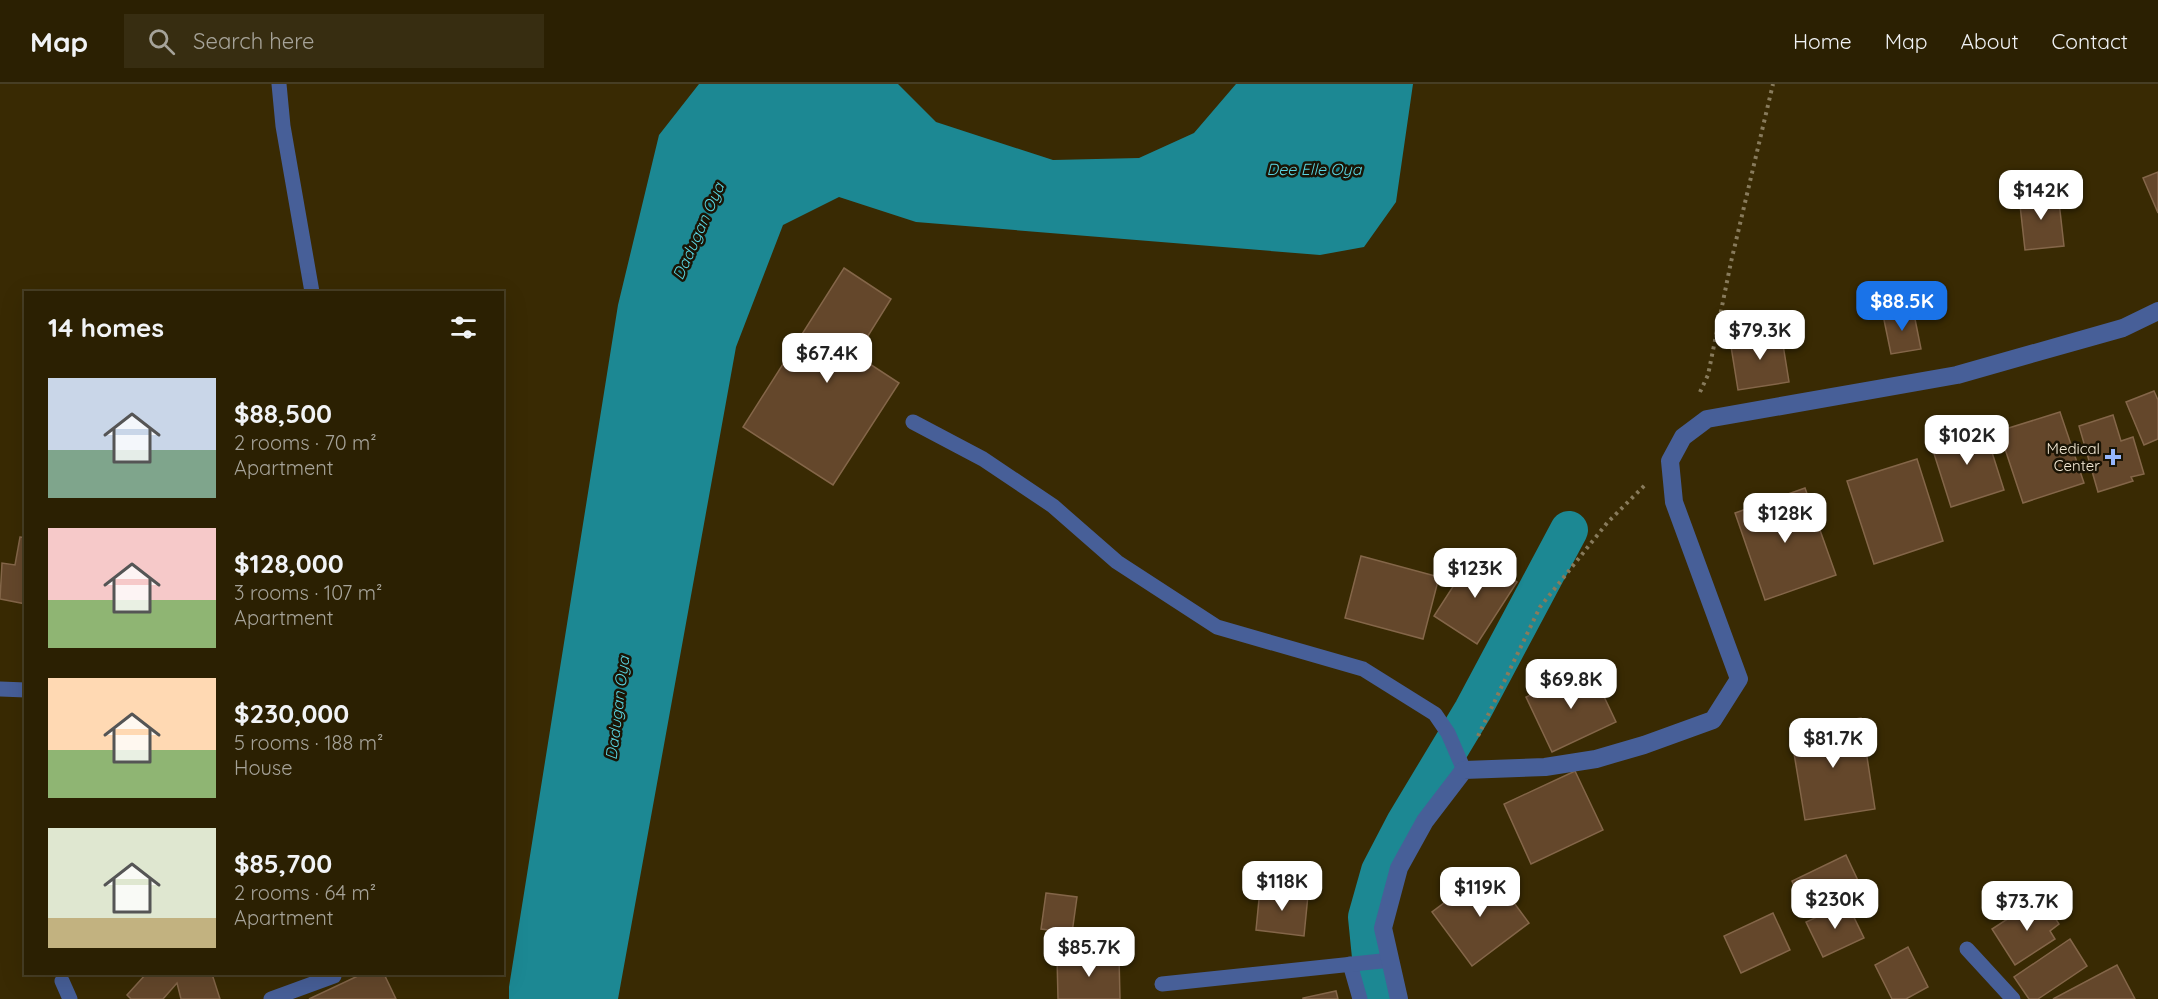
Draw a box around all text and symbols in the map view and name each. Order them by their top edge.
search box [124,14,544,68]
text: Map [30,24,88,59]
icon: search [145,25,178,58]
text: Search here [193,27,315,55]
text: Home [1793,28,1852,54]
text: Map [1885,28,1928,54]
text: About [1961,28,2019,54]
text: Contact [2052,28,2128,54]
water label: Dee Elle Oya [1267,159,1363,179]
pin: $142K [1999,170,2083,221]
text: $142K [2013,177,2069,202]
water label: Dadugan Oya [668,178,729,283]
pin: $88.5K [1853,281,1951,332]
text: $88.5K [1870,288,1934,313]
pin: $79.3K [1711,310,1809,361]
text: 14 homes [48,311,164,344]
icon: filters [447,311,480,344]
text: $79.3K [1729,317,1791,342]
pin: $67.4K [778,333,876,384]
text: $67.4K [796,340,858,365]
text: $88,500 [234,397,332,430]
icon: home [96,402,168,474]
pin: $102K [1925,415,2009,466]
text: $102K [1939,422,1995,447]
text: 2 rooms · 70 m² [234,430,377,455]
place label: Medical Center [2047,439,2100,475]
marker: Medical Center [2104,448,2122,466]
text: Apartment [234,455,334,480]
pin: $128K [1743,493,1827,544]
text: $128K [1757,500,1813,525]
text: $128,000 [234,547,344,580]
pin: $123K [1433,548,1517,599]
icon: home [96,552,168,624]
text: $123K [1448,555,1502,580]
text: 3 rooms · 107 m² [234,580,382,605]
text: Apartment [234,605,334,630]
water label: Dadugan Oya [601,654,633,761]
pin: $69.8K [1522,659,1620,710]
text: $69.8K [1540,666,1602,691]
text: $230,000 [234,697,349,730]
icon: home [96,702,168,774]
pin: $81.7K [1784,718,1882,769]
text: $81.7K [1803,725,1863,750]
text: 5 rooms · 188 m² [234,730,383,755]
text: House [234,755,293,780]
text: $85,700 [234,847,332,880]
icon: home [96,852,168,924]
pin: $118K [1240,861,1324,912]
pin: $119K [1438,867,1522,918]
text: $118K [1256,868,1308,893]
text: $119K [1454,874,1506,899]
pin: $230K [1793,879,1877,930]
text: 2 rooms · 64 m² [234,880,376,905]
pin: $73.7K [1978,881,2076,932]
text: $230K [1805,886,1865,911]
text: $73.7K [1996,888,2058,913]
text: Apartment [234,905,334,930]
pin: $85.7K [1040,927,1138,978]
text: $85.7K [1058,934,1120,959]

